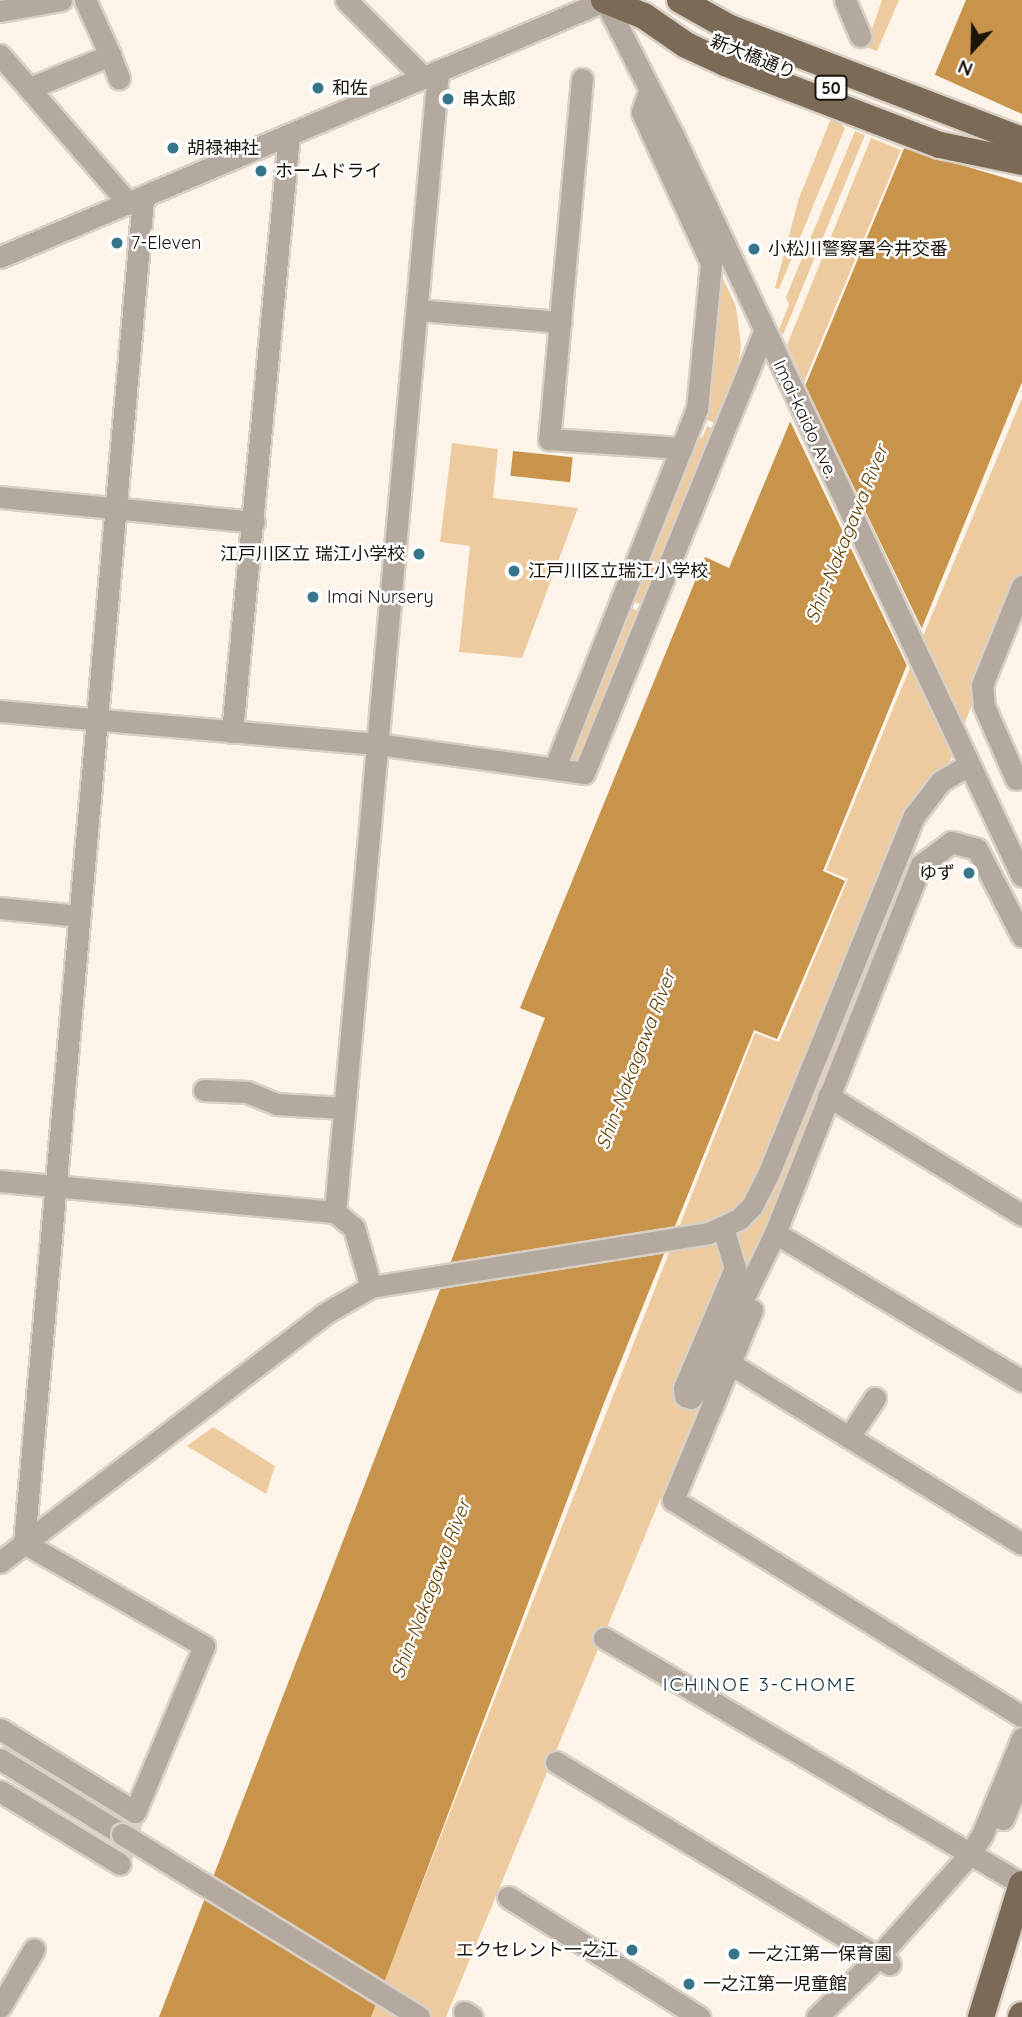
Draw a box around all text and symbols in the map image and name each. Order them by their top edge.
north arrow [938,14,1008,84]
street label: 新大橋通り [707,30,799,84]
text: N [954,55,976,82]
road number: 50 [814,76,848,100]
place label: 和佐 [332,77,368,99]
marker: 和佐 [310,80,326,96]
place label: 串太郎 [462,88,516,110]
marker: 串太郎 [440,91,456,107]
place label: 胡禄神社 [187,137,259,159]
marker: 胡禄神社 [165,140,181,156]
place label: ホームドライ [275,160,383,182]
marker: ホームドライ [253,163,269,179]
place label: 7-Eleven [131,232,202,254]
marker: 7-Eleven [109,235,125,251]
place label: 小松川警察署今井交番 [768,238,948,260]
marker: 小松川警察署今井交番 [746,241,762,257]
street label: Imai-kaido Ave. [768,357,842,481]
water label: Shin-Nakagawa River [801,442,893,626]
place label: 江戸川区立 瑞江小学校 [220,543,405,565]
marker: 江戸川区立 瑞江小学校 [411,546,427,562]
place label: 江戸川区立瑞江小学校 [528,560,708,582]
marker: 江戸川区立瑞江小学校 [506,563,522,579]
place label: Imai Nursery [327,586,434,608]
marker: Imai Nursery [305,589,321,605]
place label: ゆず [919,862,955,884]
marker: ゆず [961,865,977,881]
water label: Shin-Nakagawa River [591,967,681,1153]
water label: Shin-Nakagawa River [386,1496,476,1682]
district label: ICHINOE 3-CHOME [665,1674,855,1696]
place label: エクセレント一之江 [456,1939,618,1961]
marker: エクセレント一之江 [624,1942,640,1958]
place label: 一之江第一保育園 [748,1943,892,1965]
marker: 一之江第一保育園 [726,1946,742,1962]
place label: 一之江第一児童館 [703,1973,847,1995]
marker: 一之江第一児童館 [681,1976,697,1992]

